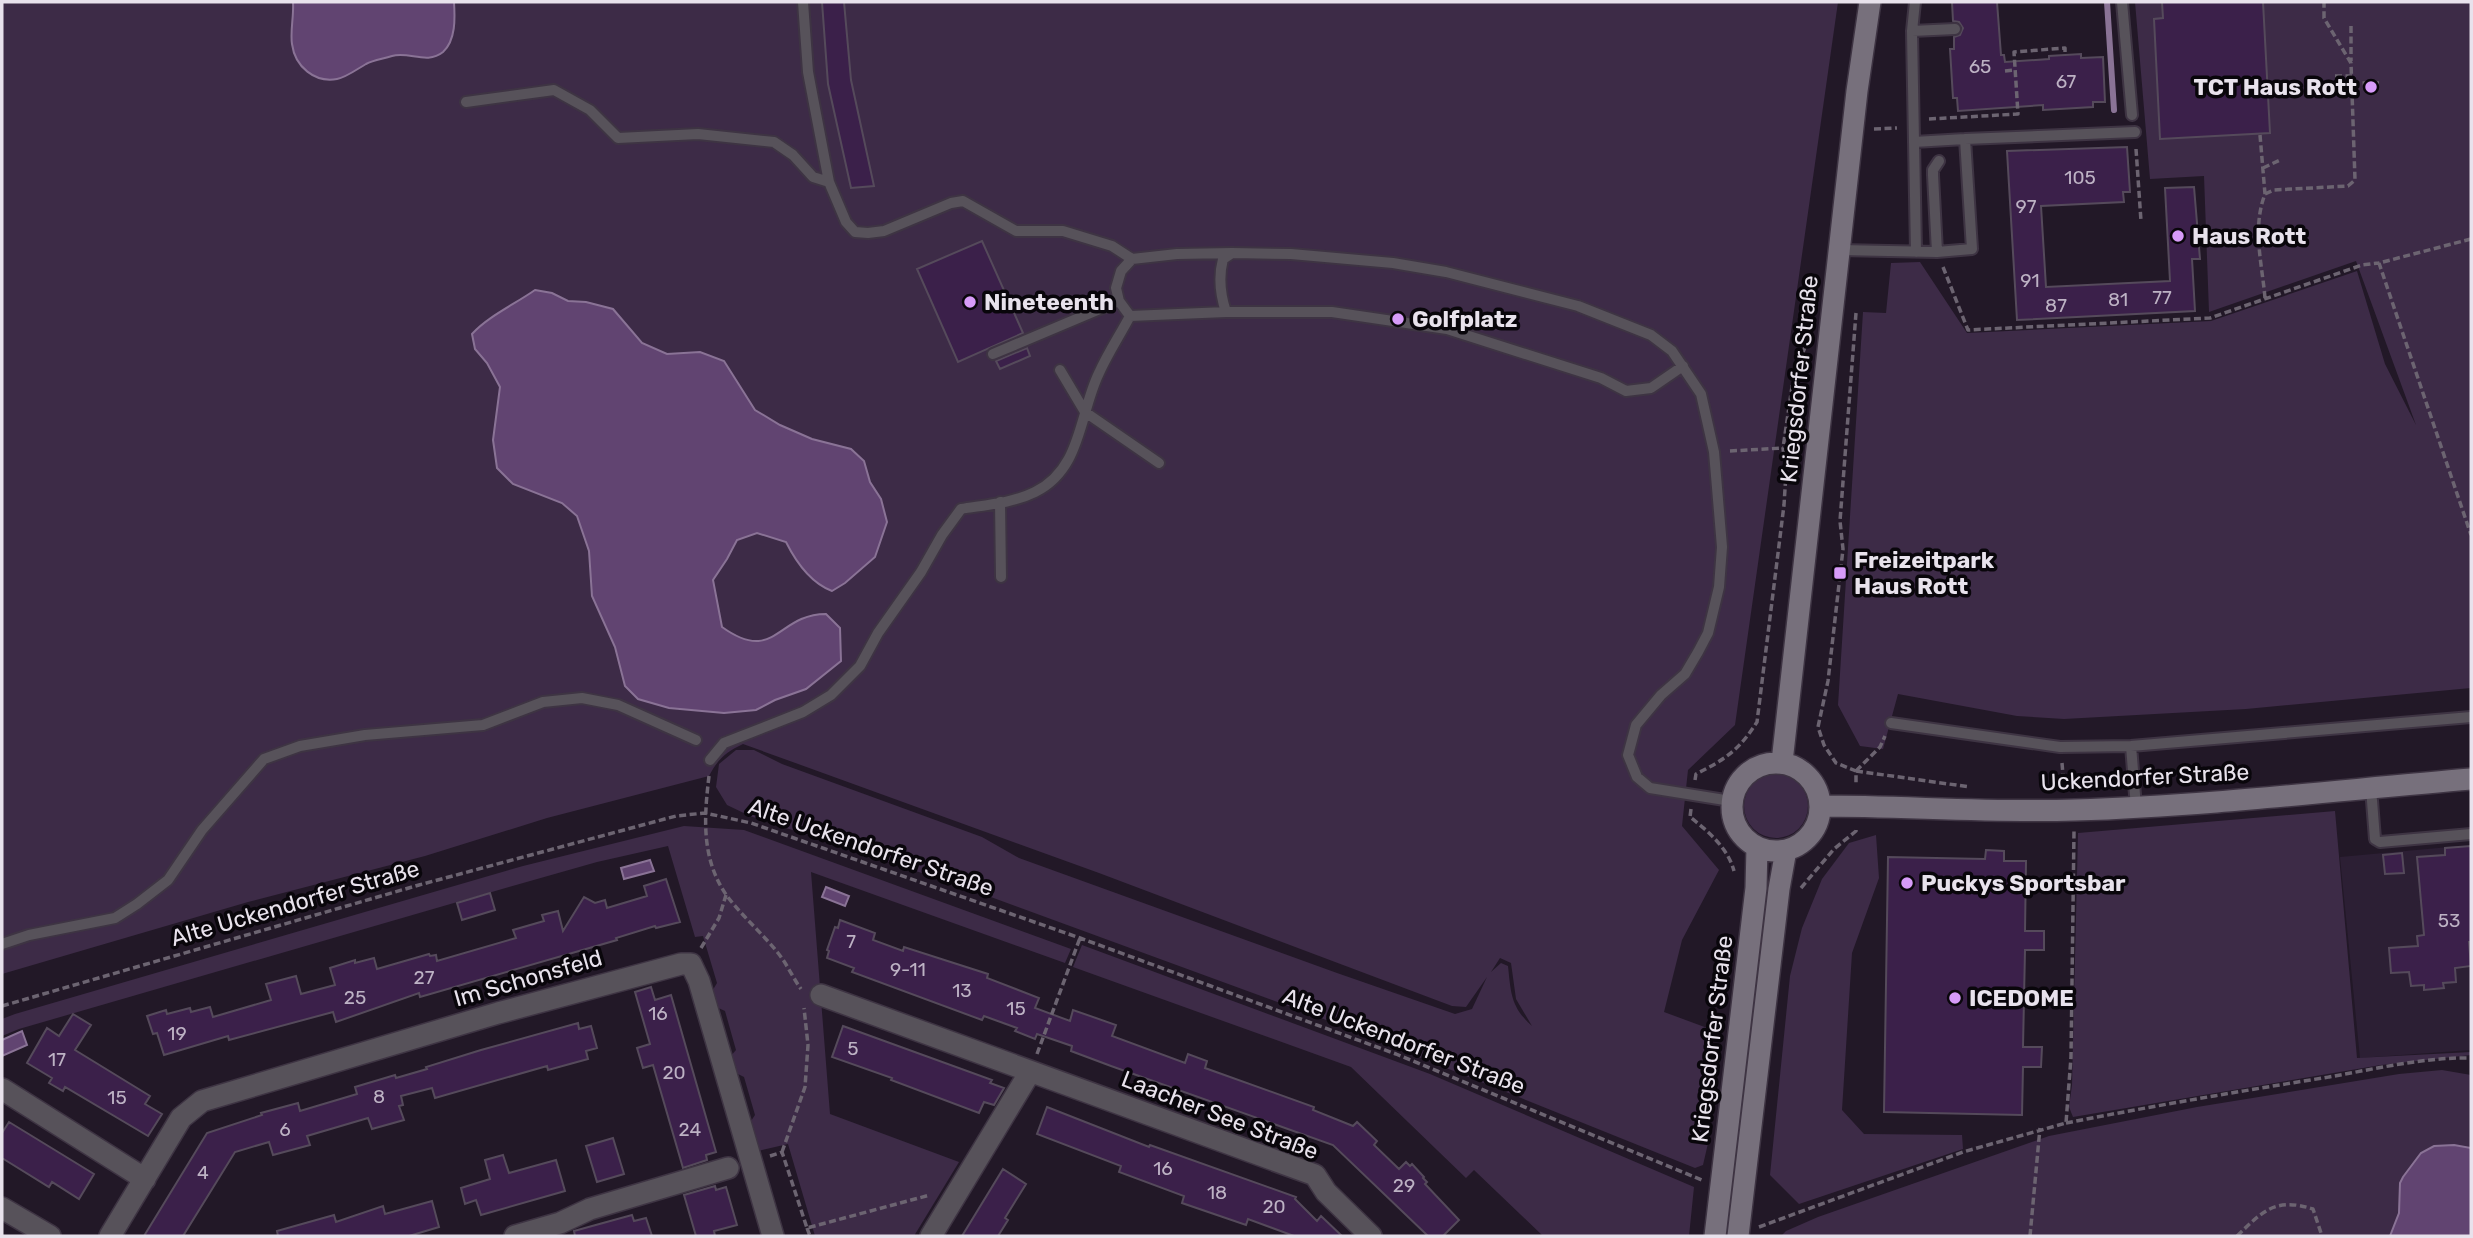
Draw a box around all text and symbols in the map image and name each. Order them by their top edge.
house number: 65 [1969,55,1991,78]
house number: 67 [2056,70,2077,93]
place label: TCT Haus Rott [2193,73,2357,101]
marker: TCT Haus Rott [2363,79,2379,95]
house number: 105 [2064,166,2096,189]
house number: 97 [2015,195,2037,218]
place label: Haus Rott [2192,222,2307,250]
marker: Haus Rott [2170,228,2186,244]
house number: 91 [2020,269,2040,292]
street label: Kriegsdorfer Straße [1774,274,1824,484]
house number: 77 [2152,286,2172,309]
place label: Nineteenth [984,288,1114,316]
house number: 81 [2108,288,2128,311]
marker: Nineteenth [962,294,978,310]
house number: 87 [2045,294,2067,317]
place label: Golfplatz [1412,305,1517,333]
marker: Golfplatz [1390,311,1406,327]
place label: Freizeitpark Haus Rott [1854,546,1995,600]
marker: Freizeitpark Haus Rott [1832,565,1848,581]
street label: Uckendorfer Straße [2040,758,2250,796]
street label: Alte Uckendorfer Straße [745,792,997,902]
street label: Alte Uckendorfer Straße [167,854,423,952]
place label: Puckys Sportsbar [1921,869,2126,897]
marker: Puckys Sportsbar [1899,875,1915,891]
house number: 53 [2438,909,2460,932]
house number: 7 [846,930,856,953]
street label: Kriegsdorfer Straße [1685,934,1739,1144]
street label: Im Schonsfeld [451,943,605,1013]
house number: 9-11 [890,958,926,981]
house number: 27 [414,966,435,989]
house number: 13 [952,979,972,1002]
street label: Alte Uckendorfer Straße [1279,982,1529,1100]
place label: ICEDOME [1969,984,2074,1012]
house number: 25 [344,986,366,1009]
marker: ICEDOME [1947,990,1963,1006]
house number: 15 [1006,997,1026,1020]
house number: 16 [648,1002,668,1025]
house number: 19 [167,1022,187,1045]
house number: 5 [847,1037,859,1060]
house number: 17 [48,1048,66,1071]
house number: 20 [662,1061,686,1084]
street label: Laacher See Straße [1118,1065,1322,1165]
house number: 8 [373,1085,385,1108]
house number: 15 [107,1086,127,1109]
house number: 6 [279,1118,291,1141]
house number: 24 [679,1118,702,1141]
house number: 16 [1153,1157,1173,1180]
house number: 4 [197,1161,209,1184]
house number: 29 [1393,1174,1415,1197]
house number: 18 [1207,1181,1227,1204]
house number: 20 [1262,1195,1286,1218]

